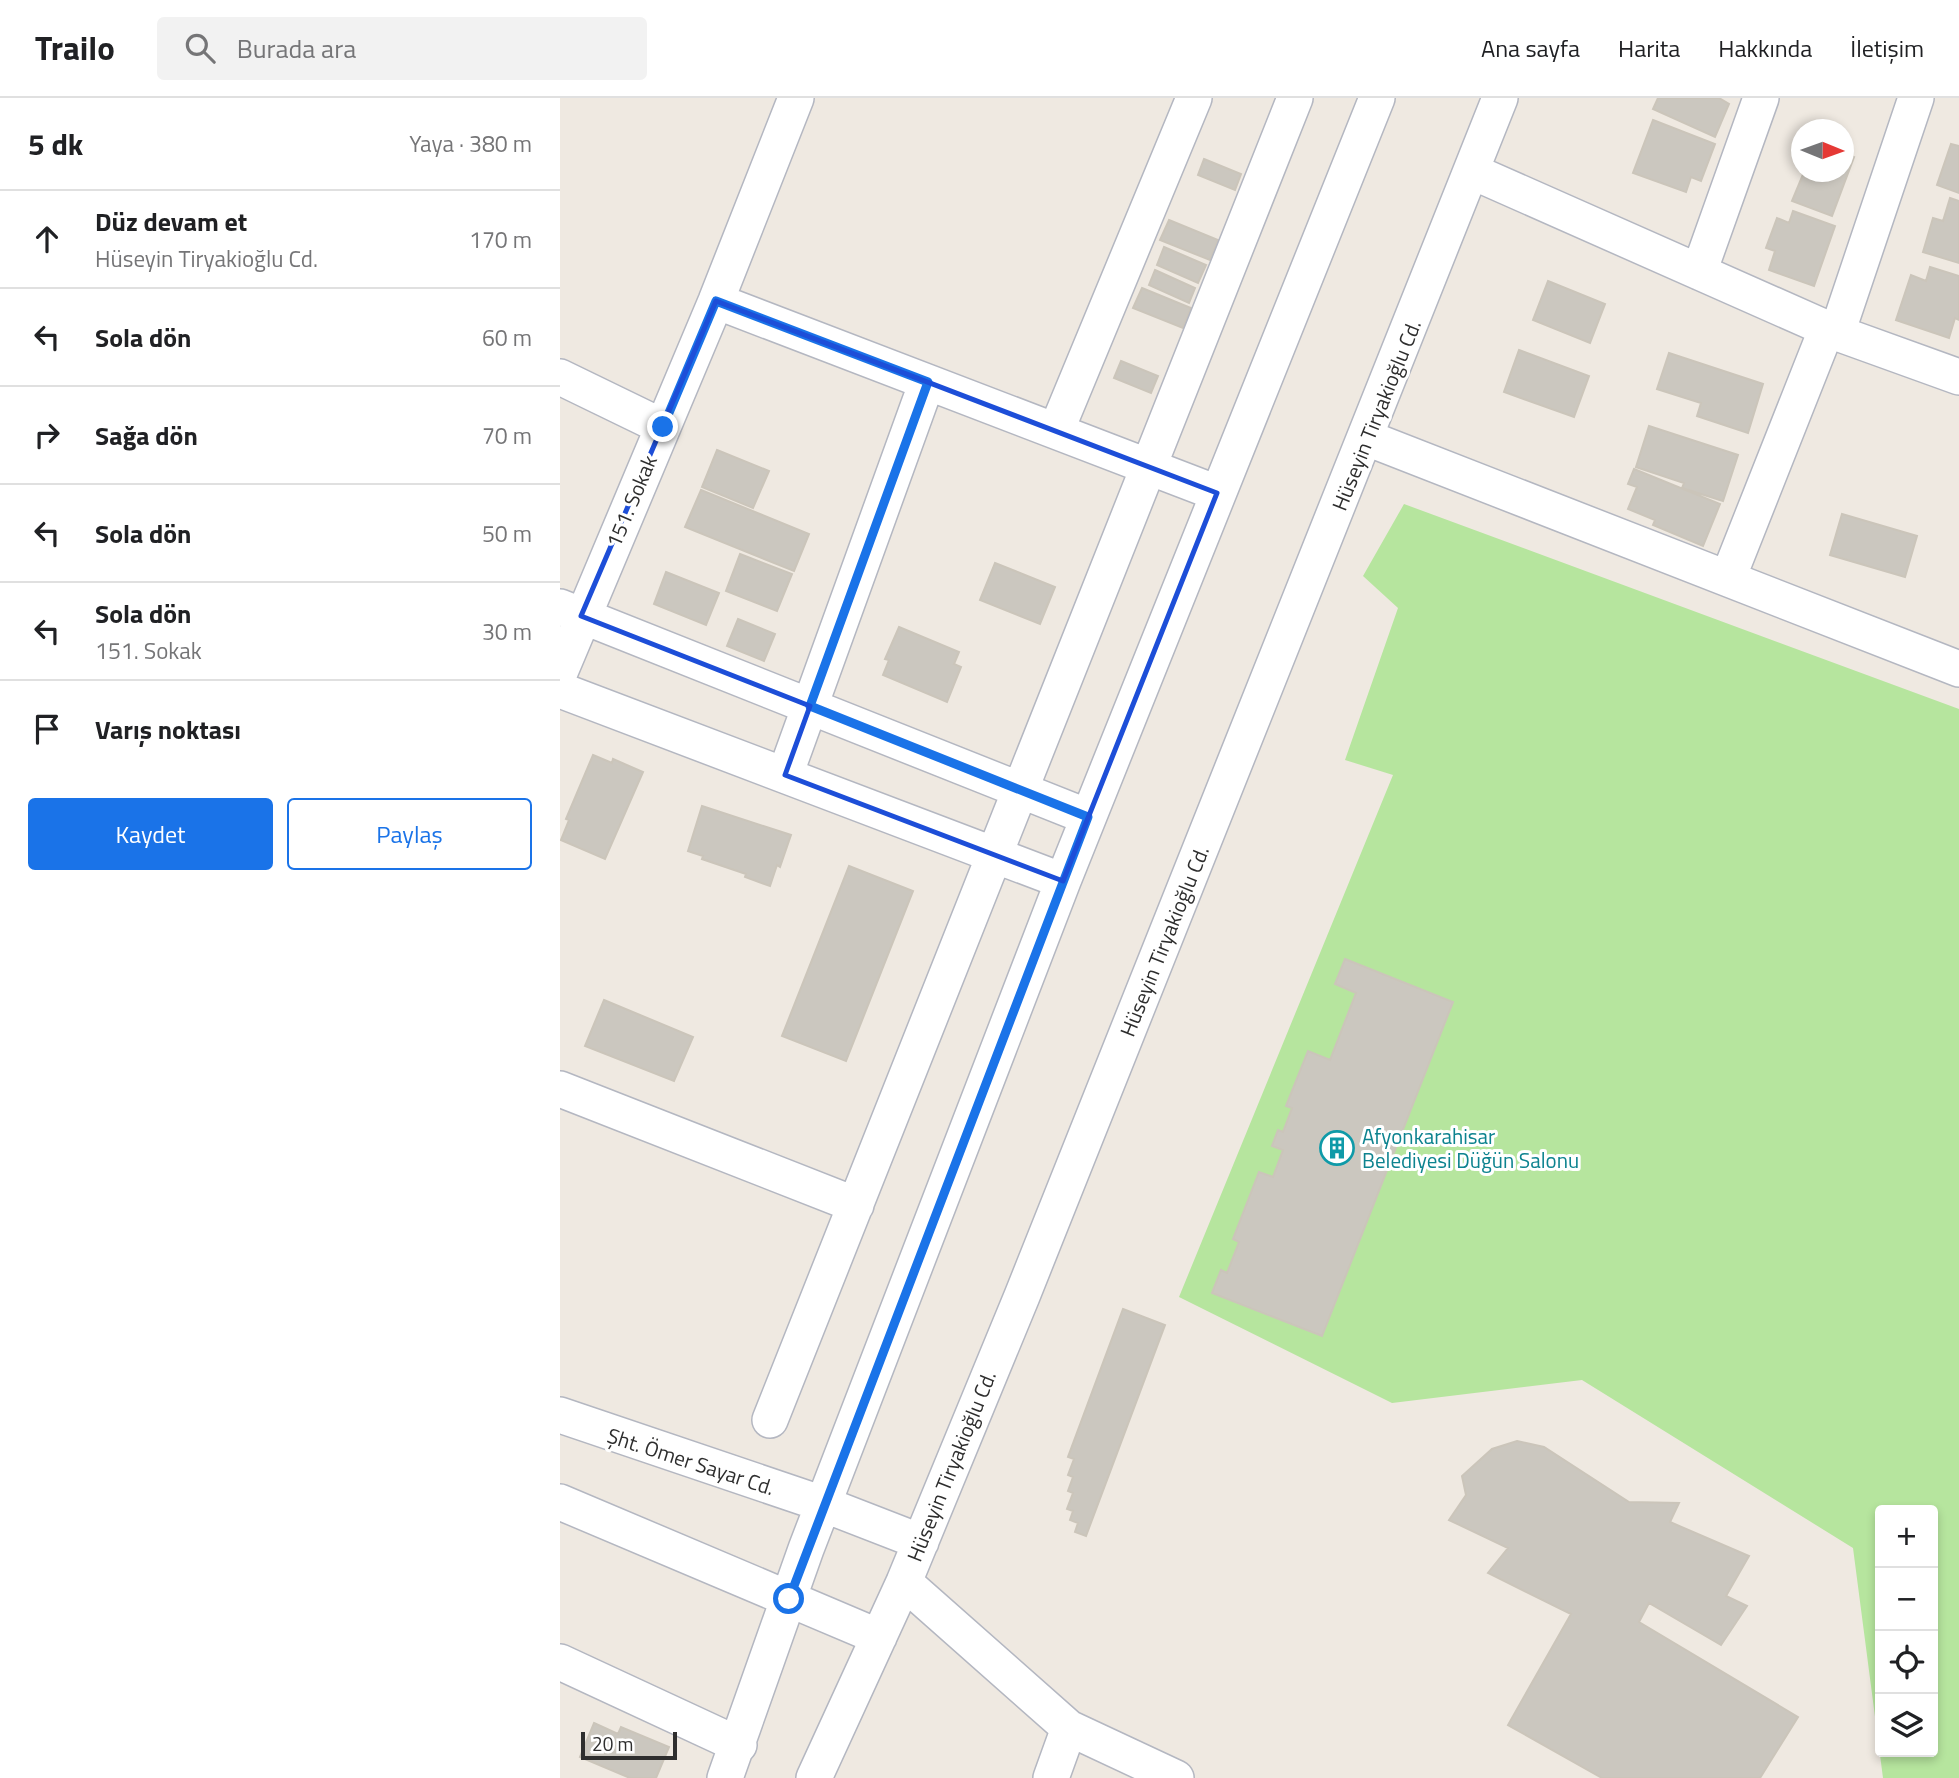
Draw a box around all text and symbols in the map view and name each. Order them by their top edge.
search box [157,17,647,80]
text: Trailo [35,23,115,73]
icon: search [181,29,219,67]
text: Burada ara [237,29,356,68]
text: Ana sayfa [1481,30,1580,66]
text: Harita [1618,30,1680,66]
text: Hakkında [1718,30,1812,66]
text: İletişim [1850,30,1924,66]
north arrow [1791,119,1854,182]
text: 5 dk [28,121,83,167]
text: Yaya · 380 m [409,126,532,161]
text: Düz devam et [95,202,247,241]
icon: ahead [28,220,66,258]
text: 170 m [469,222,532,257]
text: Hüseyin Tiryakioğlu Cd. [95,241,318,276]
street label: Hüseyin Tiryakioğlu Cd. [1323,315,1429,515]
icon: left [28,318,66,356]
text: Sola dön [95,318,192,357]
text: 60 m [482,320,532,355]
route end [647,411,678,442]
icon: right [28,416,66,454]
text: Sağa dön [95,416,198,455]
text: 70 m [482,418,532,453]
street label: 151. Sokak [597,450,665,552]
icon: left [28,514,66,552]
text: Sola dön [95,514,192,553]
text: 50 m [482,516,532,551]
text: Sola dön [95,594,192,633]
icon: left [28,612,66,650]
text: 30 m [482,614,532,649]
text: 151. Sokak [95,633,202,668]
icon: arrive [28,710,66,748]
text: Varış noktası [95,710,241,749]
button: Kaydet [28,798,273,870]
button: Paylaş [287,798,532,870]
street label: Hüseyin Tiryakioğlu Cd. [1111,841,1217,1041]
place label: Afyonkarahisar Belediyesi Düğün Salonu [1362,1120,1579,1176]
building icon: Afyonkarahisar Belediyesi Düğün Salonu [1318,1129,1356,1167]
street label: Hüseyin Tiryakioğlu Cd. [898,1366,1004,1566]
street label: Şht. Ömer Sayar Cd. [603,1419,779,1503]
map controls [1875,1505,1938,1757]
button: + [1875,1505,1938,1568]
button: − [1875,1568,1938,1631]
route start [773,1583,804,1614]
button: locate [1875,1631,1938,1694]
button: layers [1875,1694,1938,1757]
scale bar [581,1729,677,1761]
text: 20 m [592,1729,633,1758]

